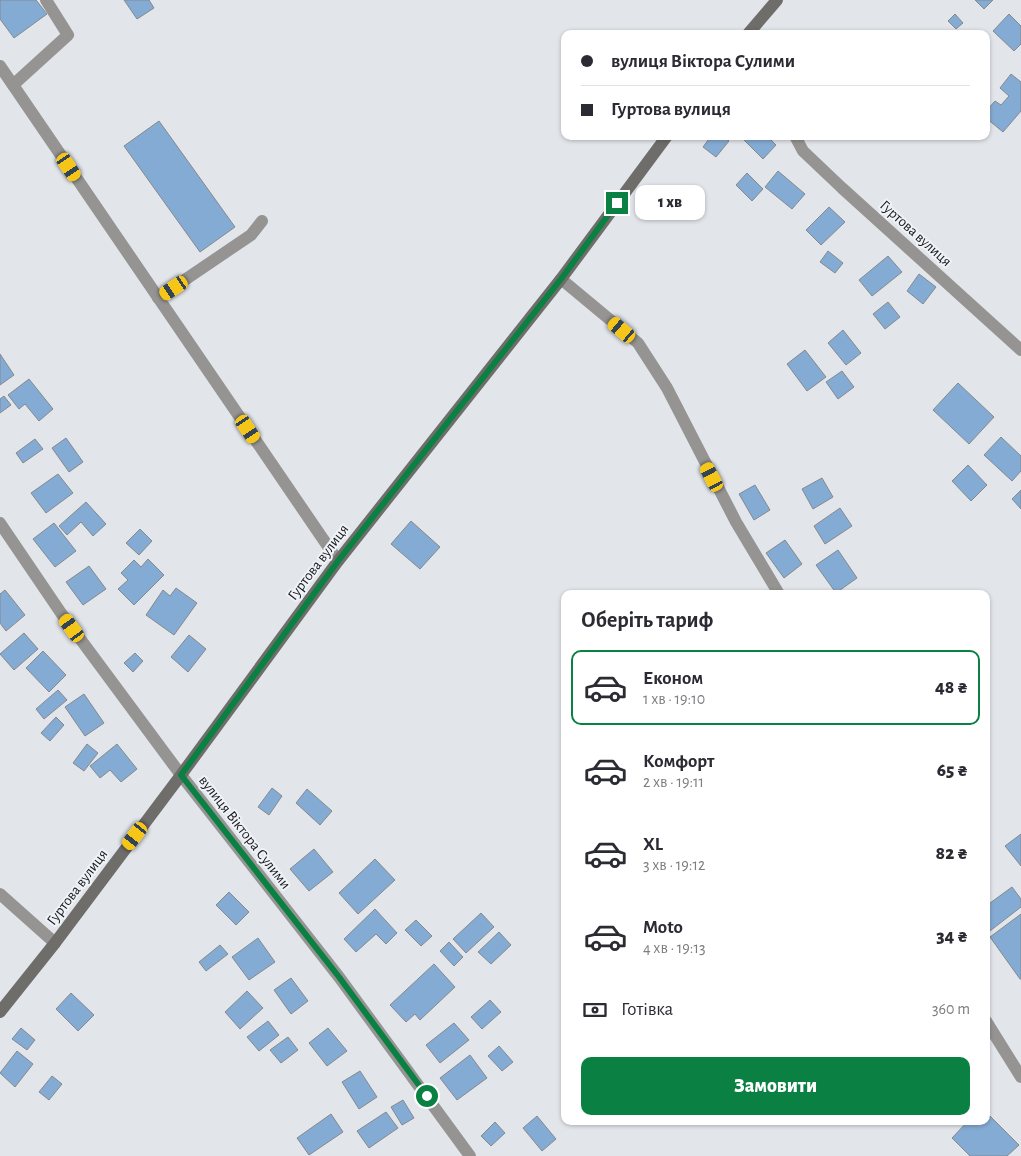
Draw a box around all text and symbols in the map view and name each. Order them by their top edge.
text: вулиця Віктора Сулими [611,52,795,71]
text: Гуртова вулиця [611,100,731,119]
car [54,150,83,184]
callout: 1 хв [634,186,704,220]
route end [606,192,628,214]
text: 1 хв [658,194,682,210]
street label: Гуртова вулиця [877,198,954,269]
car [157,273,190,303]
car [605,315,638,345]
car [233,412,262,446]
car [698,460,725,494]
street label: Гуртова вулиця [285,522,352,603]
text: Оберіть тариф [581,609,713,631]
car [57,611,86,645]
icon: car [583,665,628,710]
text: Економ [643,669,703,688]
text: 48 ₴ [935,678,968,697]
text: 1 хв · 19:10 [643,691,705,707]
icon: car [583,748,628,793]
text: Комфорт [643,752,714,771]
text: 65 ₴ [937,761,968,780]
street label: вулиця Віктора Сулими [196,773,293,892]
text: 2 хв · 19:11 [643,774,704,790]
car [119,820,150,852]
icon: car [583,831,628,876]
text: XL [643,835,663,854]
text: 82 ₴ [936,844,968,863]
street label: Гуртова вулиця [44,847,111,928]
text: 3 хв · 19:12 [643,857,705,873]
icon: car [583,914,628,959]
text: Moto [643,918,683,937]
text: 34 ₴ [936,927,968,946]
text: 4 хв · 19:13 [643,940,706,956]
icon: cash [581,996,609,1024]
text: Готівка [621,1000,673,1019]
text: 360 m [932,1001,970,1017]
button: Замовити [581,1057,970,1115]
route start [416,1085,438,1107]

